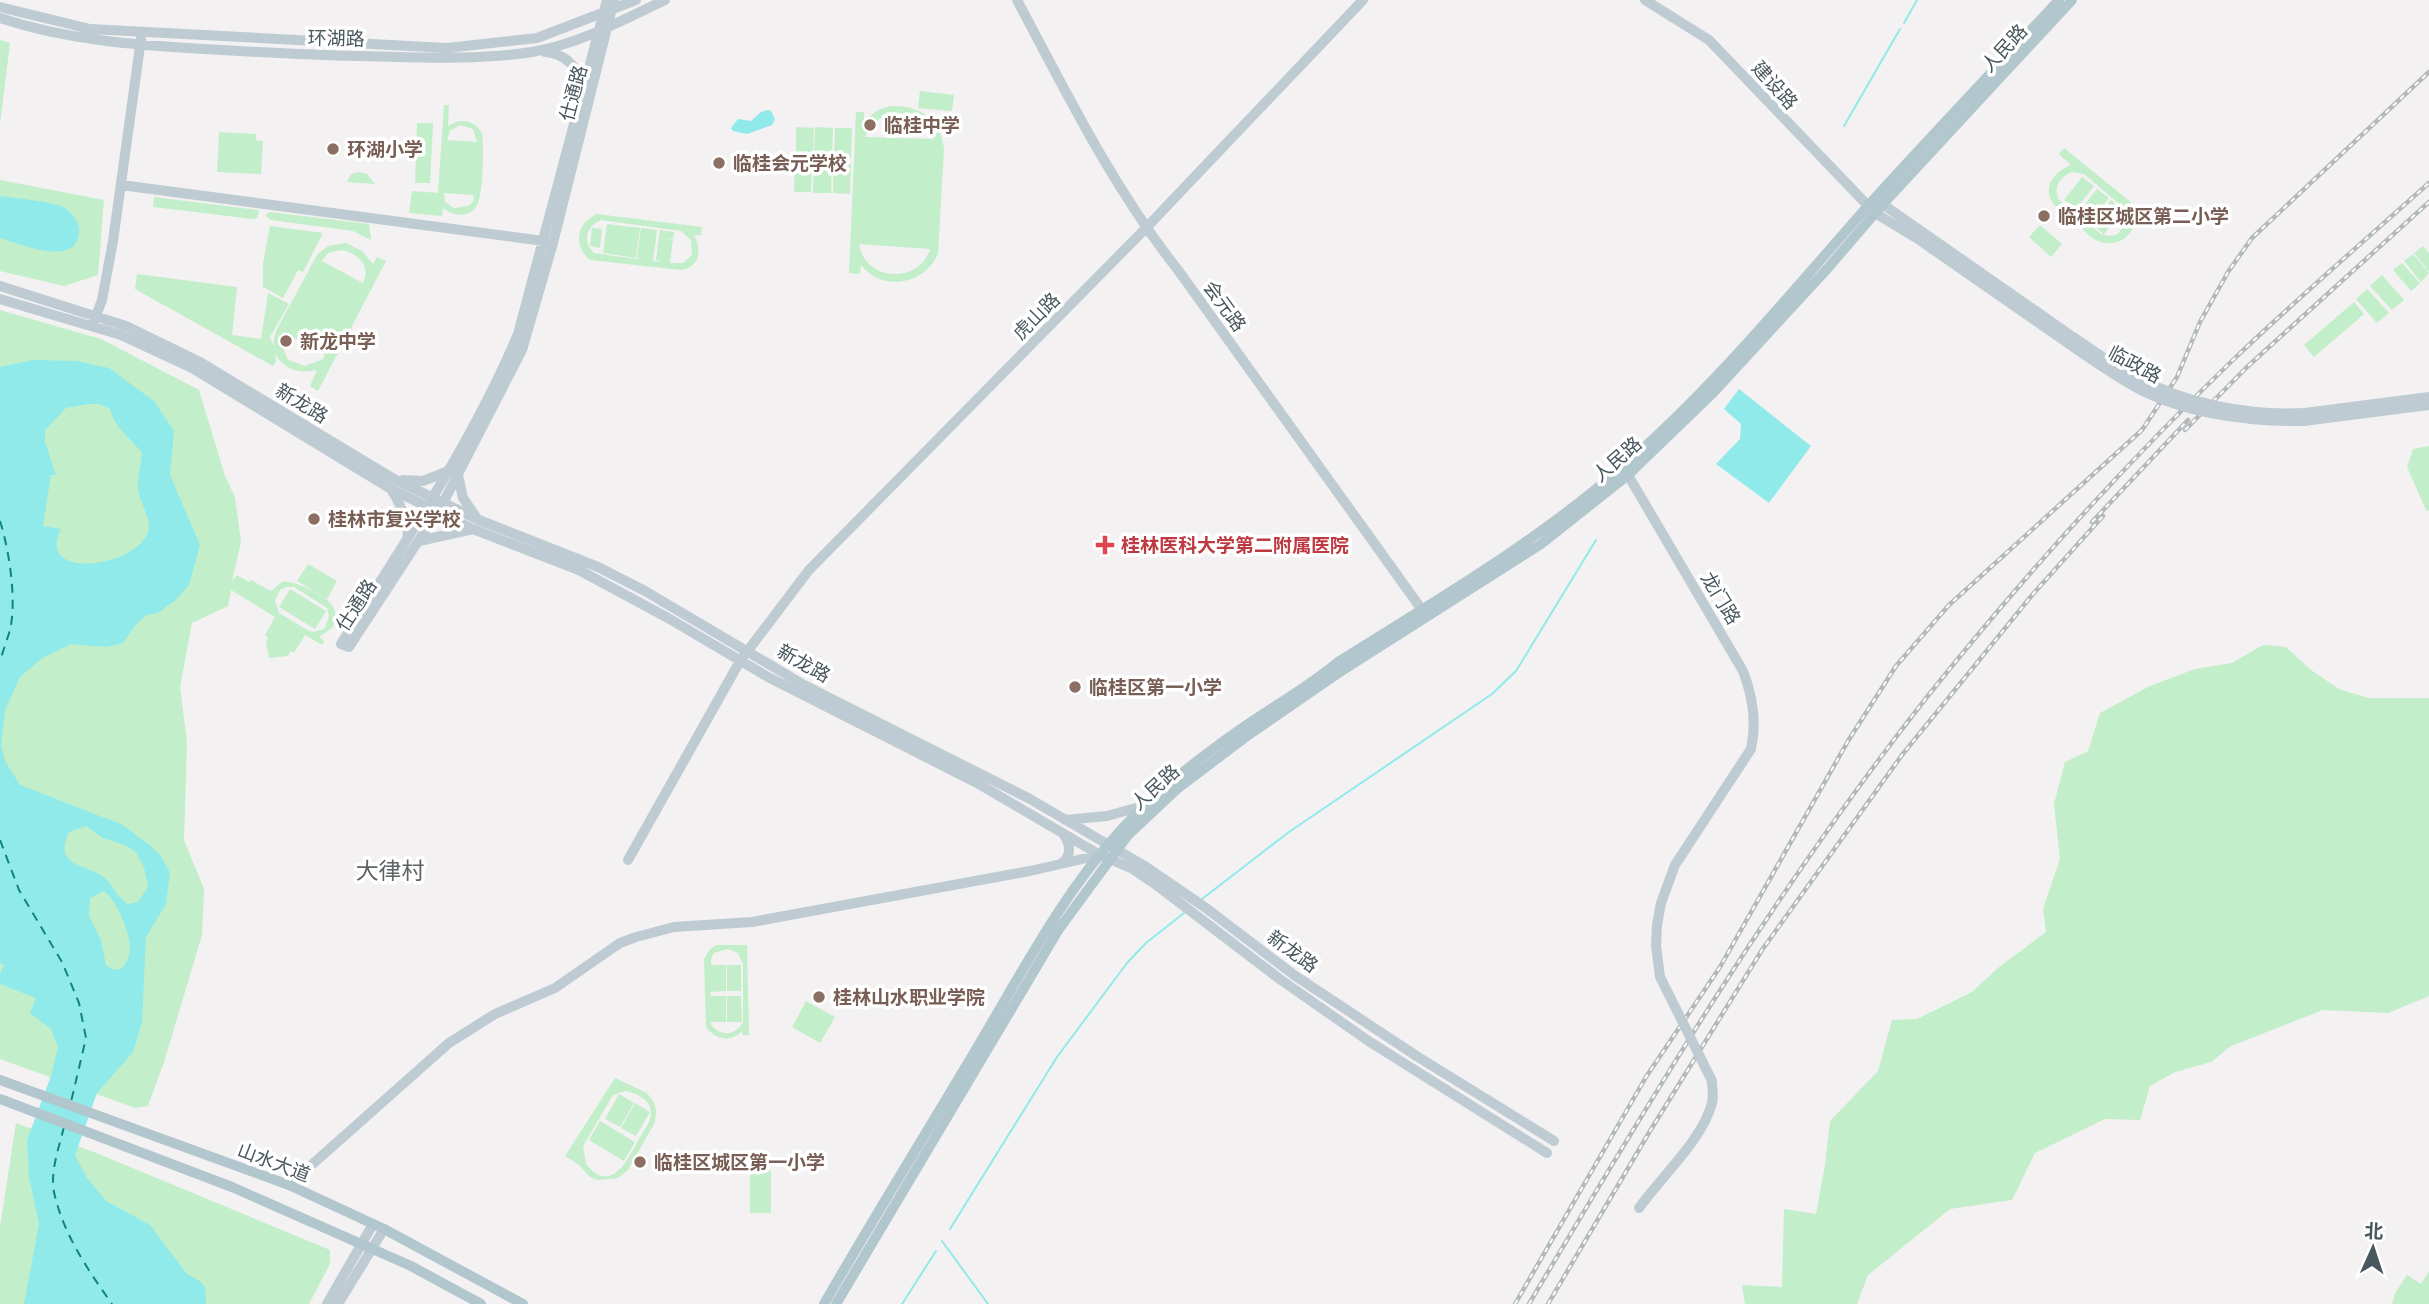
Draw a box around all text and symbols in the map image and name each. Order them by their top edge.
street label: 人民路 [1977,20,2032,77]
street label: 环湖路 [307,27,365,50]
street label: 建设路 [1747,56,1802,114]
street label: 仕通路 [555,63,592,124]
place label: 临桂中学 [884,114,960,137]
marker: 临桂中学 [862,117,878,133]
place label: 环湖小学 [347,138,423,161]
marker: 环湖小学 [325,141,341,157]
place label: 临桂会元学校 [733,152,847,175]
marker: 临桂会元学校 [711,155,727,171]
place label: 临桂区城区第二小学 [2058,205,2229,228]
marker: 临桂区城区第二小学 [2036,208,2052,224]
street label: 会元路 [1199,276,1251,336]
street label: 虎山路 [1008,288,1065,345]
place label: 新龙中学 [300,330,376,353]
marker: 新龙中学 [278,333,294,349]
street label: 临政路 [2104,341,2165,388]
street label: 新龙路 [271,379,332,428]
street label: 人民路 [1588,432,1646,487]
place label: 桂林市复兴学校 [328,508,461,531]
marker: 桂林市复兴学校 [306,511,322,527]
place label: 桂林医科大学第二附属医院 [1121,534,1349,557]
marker: 桂林医科大学第二附属医院 [1095,535,1115,555]
street label: 龙门路 [1696,568,1745,629]
street label: 仕通路 [331,575,382,635]
street label: 新龙路 [773,640,834,687]
place label: 临桂区第一小学 [1089,676,1222,699]
marker: 临桂区第一小学 [1067,679,1083,695]
street label: 人民路 [1126,760,1184,815]
district label: 大律村 [356,857,425,885]
street label: 新龙路 [1263,925,1323,977]
place label: 桂林山水职业学院 [833,986,985,1009]
marker: 桂林山水职业学院 [811,989,827,1005]
street label: 山水大道 [234,1138,313,1187]
place label: 临桂区城区第一小学 [654,1151,825,1174]
marker: 临桂区城区第一小学 [632,1154,648,1170]
north arrow [2338,1213,2408,1283]
text: 北 [2364,1220,2384,1244]

